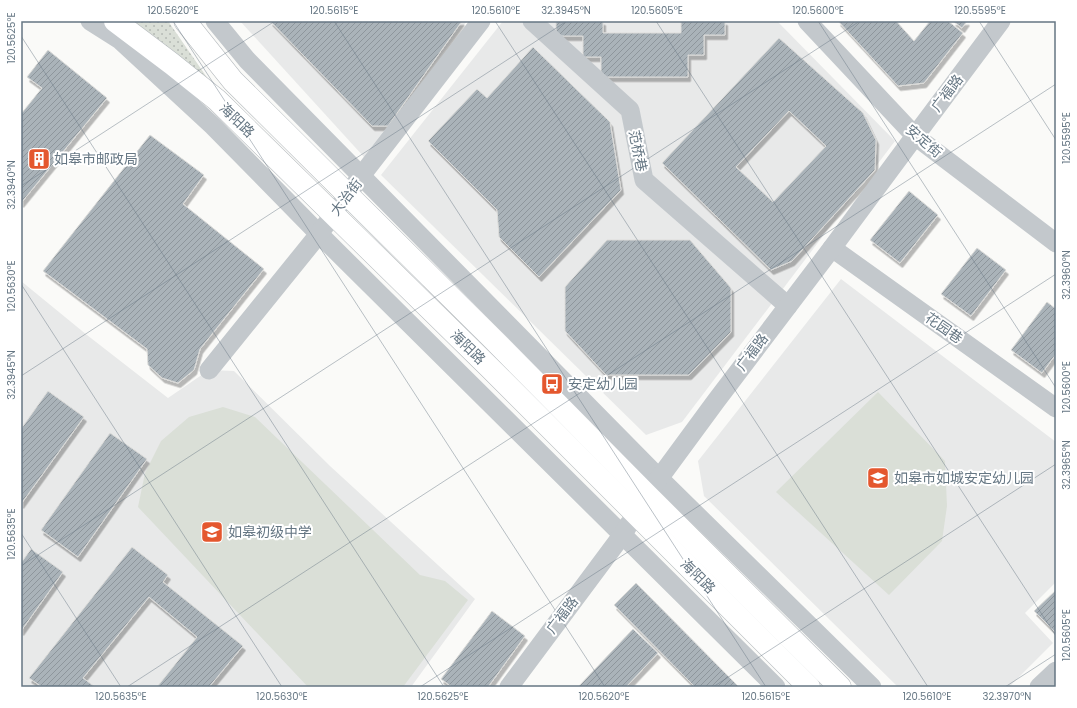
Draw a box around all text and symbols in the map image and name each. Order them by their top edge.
text: 120.5620°E [147,3,199,18]
text: 120.5615°E [310,3,358,18]
text: 120.5610°E [472,3,520,18]
text: 32.3945°N [541,3,591,18]
text: 120.5605°E [631,3,683,18]
text: 120.5600°E [792,3,844,18]
text: 120.5595°E [954,3,1006,18]
text: 120.5625°E [4,12,19,64]
street label: 广福路 [926,70,968,116]
street label: 海阳路 [215,98,259,142]
text: 120.5595°E [1059,112,1074,164]
street label: 安定街 [901,120,947,162]
street label: 范桥巷 [624,128,652,174]
building icon: 如皋市邮政局 [26,146,52,172]
place label: 如皋市邮政局 [54,149,138,169]
text: 32.3940°N [4,160,19,210]
street label: 大治街 [325,174,367,220]
text: 32.3960°N [1059,250,1074,300]
text: 120.5630°E [4,260,19,312]
street label: 花园巷 [921,308,967,348]
street label: 海阳路 [446,325,490,369]
street label: 广福路 [731,329,773,375]
text: 32.3945°N [4,350,19,400]
text: 120.5600°E [1059,361,1074,413]
bus stop icon: 安定幼儿园 [539,371,565,397]
place label: 安定幼儿园 [568,374,638,394]
text: 32.3965°N [1059,440,1074,490]
school or university icon: 如皋市如城安定幼儿园 [865,465,891,491]
place label: 如皋市如城安定幼儿园 [894,468,1034,488]
text: 120.5635°E [4,508,19,560]
school or university icon: 如皋初级中学 [199,519,225,545]
place label: 如皋初级中学 [228,522,312,542]
street label: 海阳路 [676,554,720,598]
street label: 广福路 [541,592,583,638]
text: 120.5605°E [1059,609,1074,661]
text: 120.5635°E [95,689,147,704]
text: 120.5630°E [256,689,308,704]
text: 120.5625°E [417,689,469,704]
text: 120.5620°E [578,689,630,704]
text: 120.5615°E [742,689,790,704]
text: 120.5610°E [903,689,951,704]
text: 32.3970°N [983,689,1031,704]

